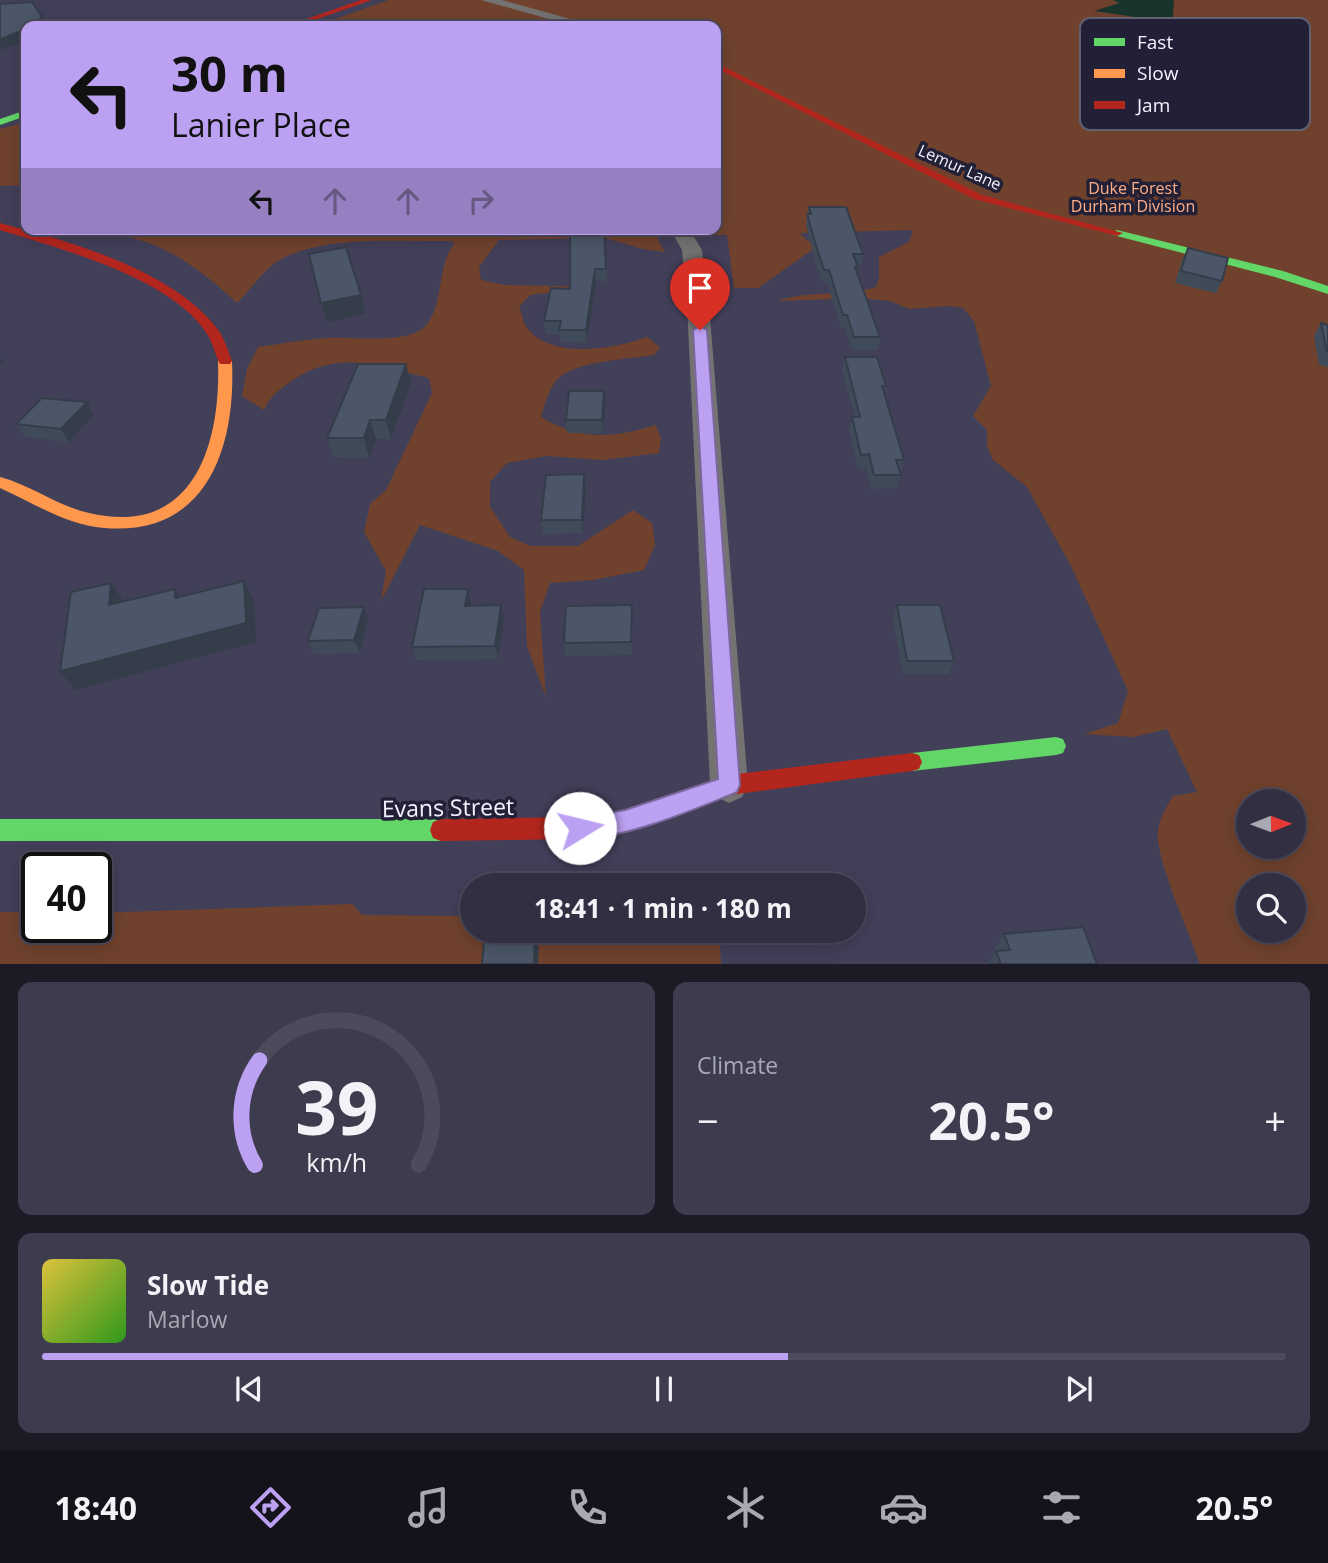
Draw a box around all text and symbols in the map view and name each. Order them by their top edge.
legend [1080,18,1310,130]
text: Fast [1137,29,1173,55]
text: 30 m [171,40,288,106]
icon: left [56,49,147,140]
text: Slow [1137,60,1179,86]
text: Jam [1135,92,1170,118]
text: Lanier Place [171,103,351,146]
street label: Lemur Lane [915,139,1005,195]
park label: Duke Forest Durham Division [1071,177,1195,217]
icon: left [243,182,281,220]
icon: ahead [316,182,354,220]
icon: ahead [389,182,427,220]
icon: right [462,182,500,220]
pin [670,258,730,330]
icon: arrive [681,269,719,307]
north arrow [1236,789,1306,859]
map controls [1236,789,1306,943]
street label: Evans Street [382,790,514,824]
position arrow [543,791,617,865]
speed limit sign: 40 [21,852,112,943]
button: search [1236,873,1306,943]
text: 18:41 · 1 min · 180 m [534,890,792,926]
text: Climate [697,1049,778,1081]
text: 39 [295,1057,378,1156]
text: 20.5° [928,1084,1055,1155]
text: − [697,1094,719,1146]
text: + [1264,1094,1286,1146]
text: km/h [306,1144,367,1178]
text: Slow Tide [147,1267,269,1303]
text: Marlow [147,1303,227,1335]
icon: previous [230,1370,268,1408]
icon: pause [645,1370,683,1408]
icon: next [1060,1370,1098,1408]
icon: directions [246,1483,295,1532]
icon: music [404,1483,453,1532]
icon: phone [563,1483,612,1532]
icon: climate [721,1483,770,1532]
icon: car [879,1483,928,1532]
icon: filters [1037,1483,1086,1532]
text: 18:40 [55,1486,137,1529]
text: 20.5° [1196,1486,1273,1529]

